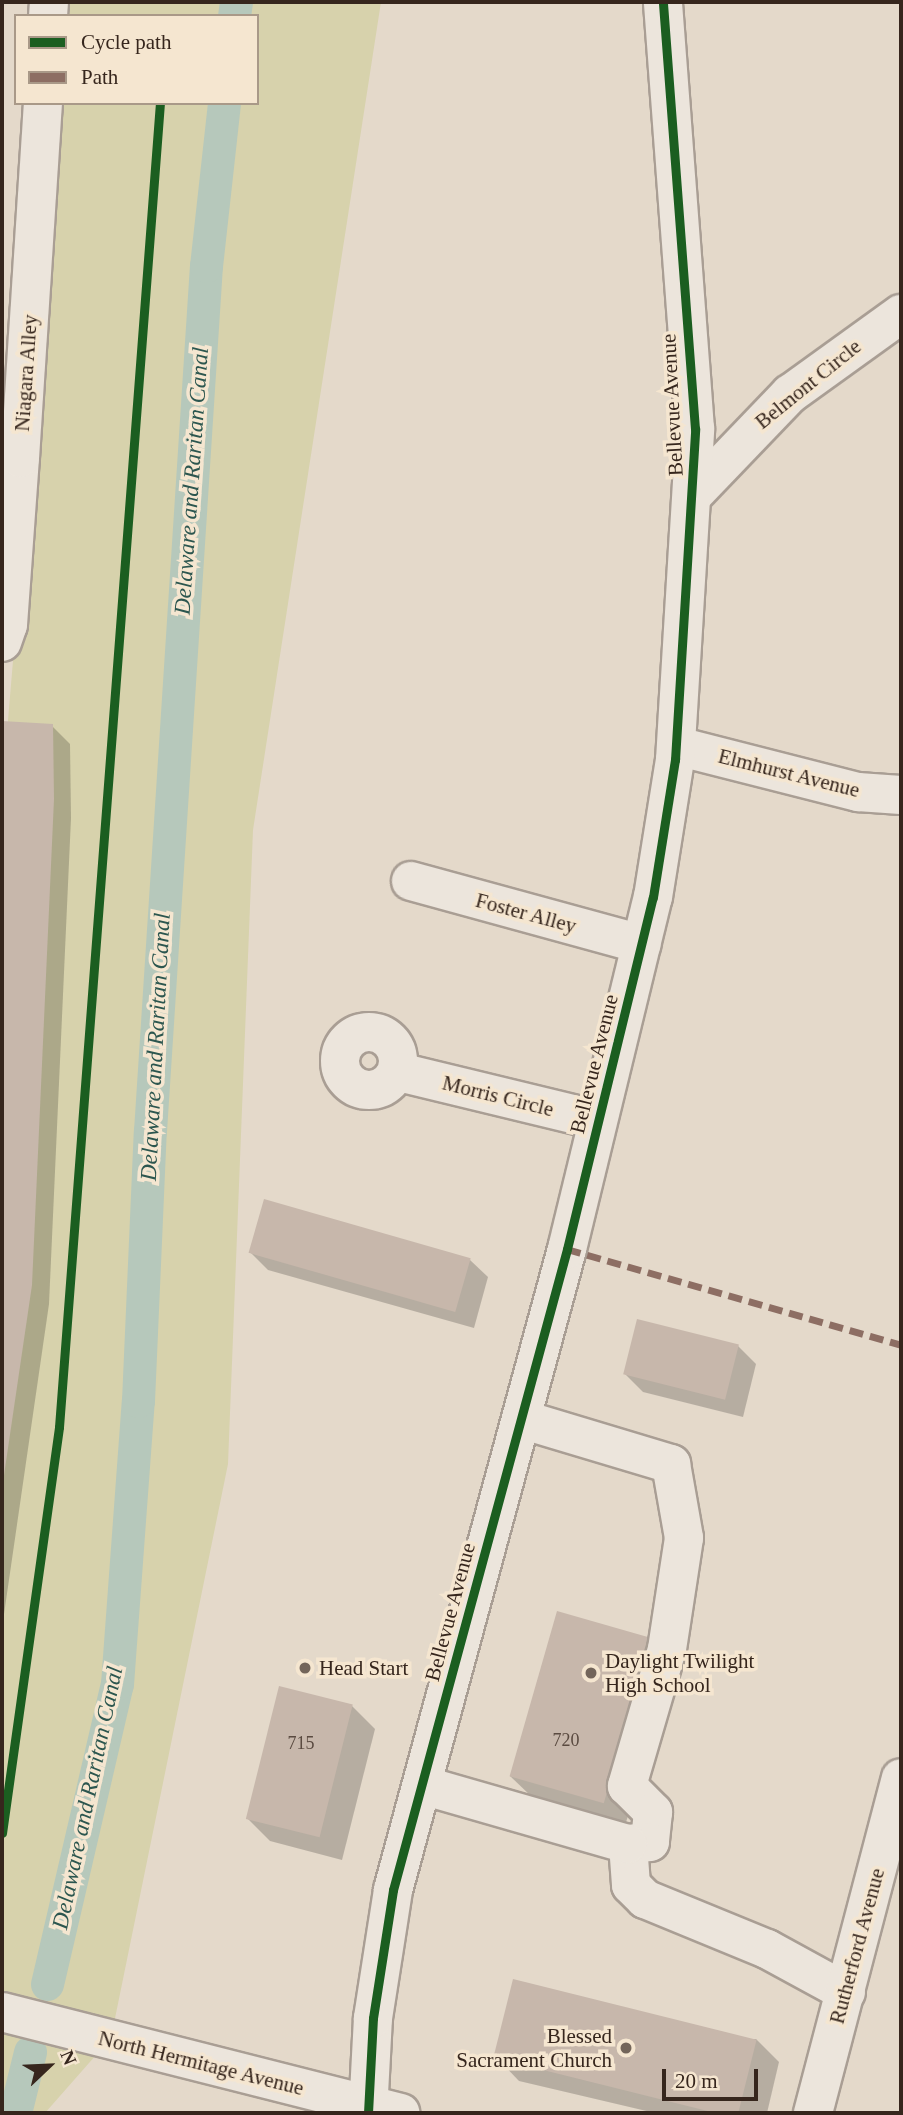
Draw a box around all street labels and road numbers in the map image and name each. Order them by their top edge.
street label: Niagara Alley [9,313,43,433]
street label: Bellevue Avenue [656,333,688,477]
street label: Belmont Circle [750,334,866,434]
street label: Elmhurst Avenue [715,743,863,803]
street label: Foster Alley [472,887,580,939]
street label: Bellevue Avenue [564,991,624,1137]
street label: Morris Circle [440,1070,556,1122]
street label: Bellevue Avenue [419,1539,481,1685]
street label: Rutherford Avenue [824,1865,890,2027]
street label: North Hermitage Avenue [95,2025,307,2101]

